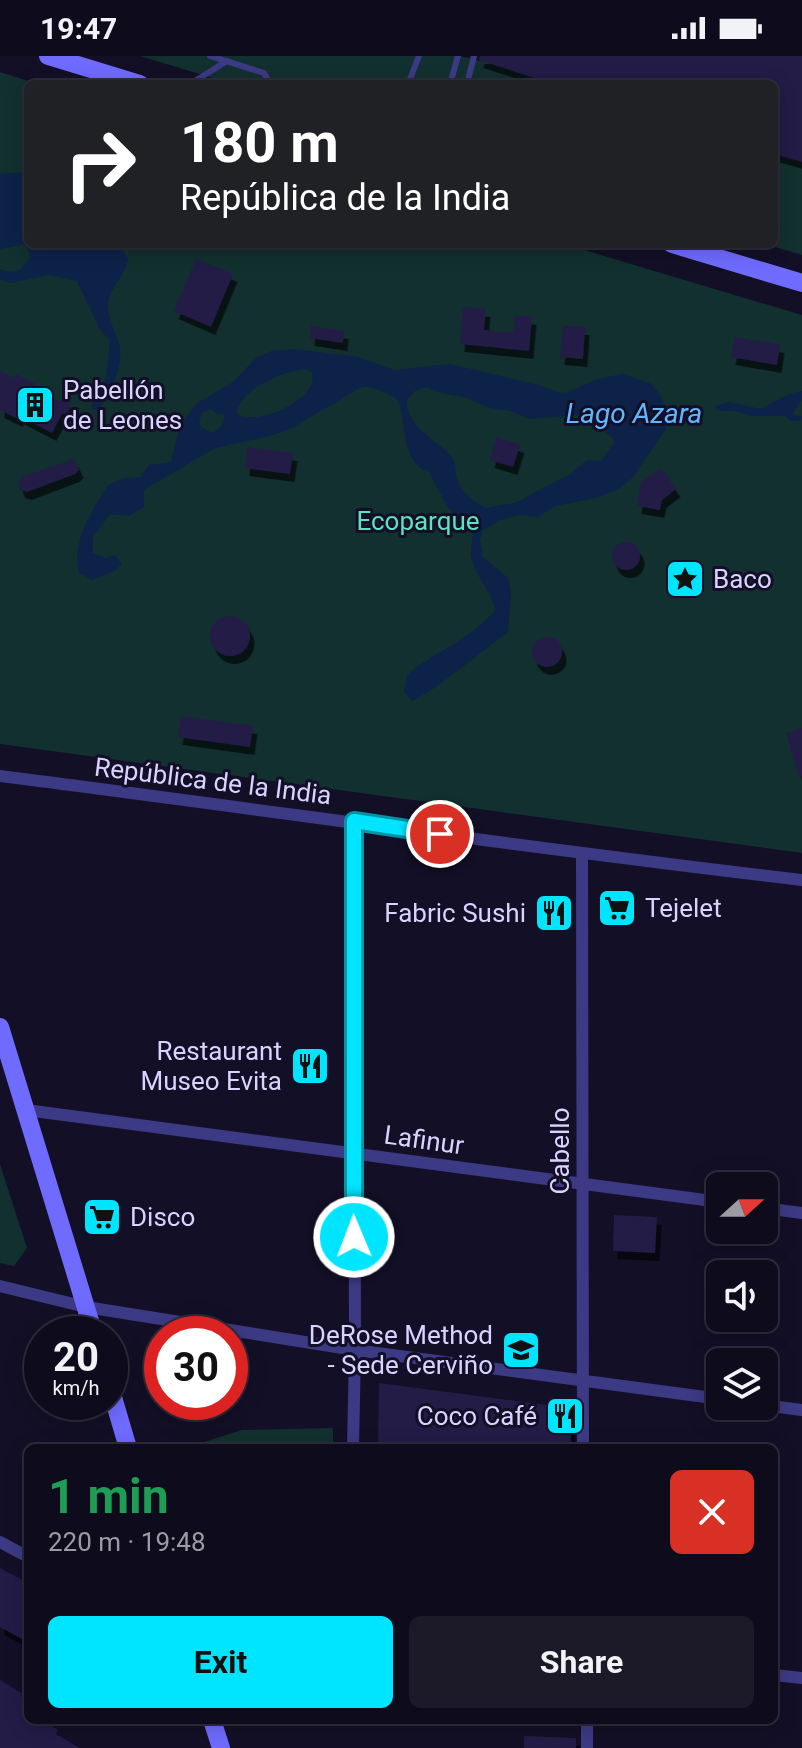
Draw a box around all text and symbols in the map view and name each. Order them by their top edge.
text: 19:47 [40,11,117,46]
text: 180 m [180,110,339,176]
icon: right [48,112,152,216]
text: República de la India [180,177,510,219]
place label: Pabellón de Leones [63,375,182,435]
building icon: Pabellón de Leones [14,384,56,426]
water label: Lago Azara [566,397,702,430]
park label: Ecoparque [356,506,480,536]
place icon: Baco [664,558,706,600]
place label: Baco [713,564,772,594]
street label: República de la India [93,752,333,810]
pin [406,800,474,868]
icon: arrive [418,812,462,856]
supermarket icon: Tejelet [596,887,638,929]
restaurant icon: Fabric Sushi [533,892,575,934]
place label: Tejelet [645,893,722,923]
place label: Fabric Sushi [384,898,526,928]
place label: Restaurant Museo Evita [140,1036,282,1096]
restaurant icon: Restaurant Museo Evita [289,1045,331,1087]
street label: Cabello [545,1108,575,1194]
street label: Lafinur [382,1120,466,1160]
north arrow [706,1172,778,1244]
map controls [706,1172,778,1420]
position arrow [312,1195,396,1279]
supermarket icon: Disco [81,1196,123,1238]
place label: Disco [130,1202,195,1232]
button: sound [706,1260,778,1332]
speed limit sign: 30 [144,1316,248,1420]
place label: DeRose Method - Sede Cerviño [309,1320,493,1380]
school or university icon: DeRose Method - Sede Cerviño [500,1329,542,1371]
text: 20 [53,1334,99,1381]
button: layers [706,1348,778,1420]
text: km/h [53,1376,99,1400]
restaurant icon: Coco Café [544,1395,586,1437]
place label: Coco Café [417,1401,537,1431]
text: 1 min [48,1468,169,1525]
button: close [670,1470,754,1554]
text: 220 m · 19:48 [48,1527,206,1557]
button: Exit [48,1616,393,1708]
button: Share [409,1616,754,1708]

